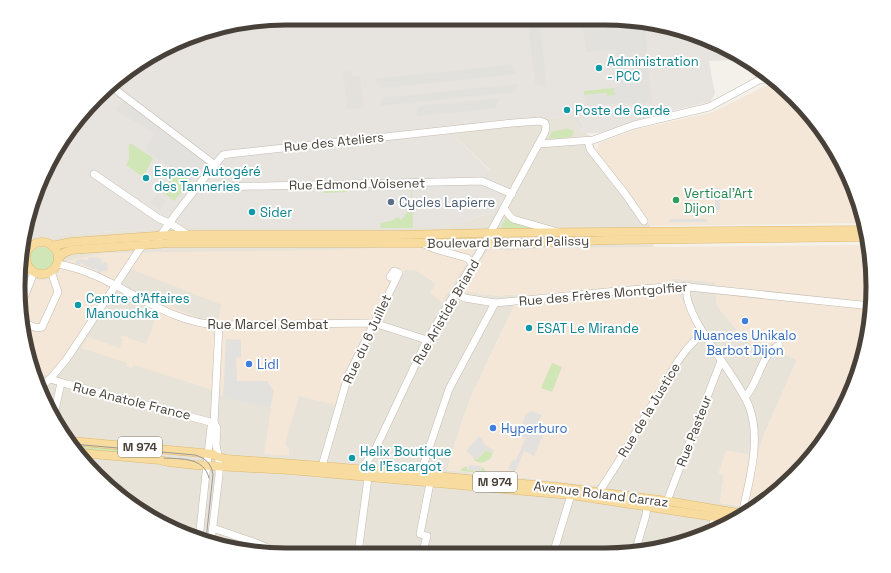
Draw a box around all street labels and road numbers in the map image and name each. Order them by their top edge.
street label: Rue des Ateliers [283,128,385,156]
street label: Rue Edmond Voisenet [289,174,425,194]
street label: Boulevard Bernard Palissy [427,232,589,252]
street label: Rue Aristide Briand [409,256,483,368]
street label: Rue des Frères Montgolfier [518,278,688,310]
street label: Rue du 6 Juillet [339,292,395,386]
street label: Rue Marcel Sembat [208,316,328,333]
street label: Rue de la Justice [614,360,684,460]
street label: Rue Anatole France [71,378,193,424]
street label: Rue Pasteur [673,393,715,469]
road number: M 974 [118,437,162,457]
road number: M 974 [473,472,517,492]
street label: Avenue Roland Carraz [533,477,669,511]

